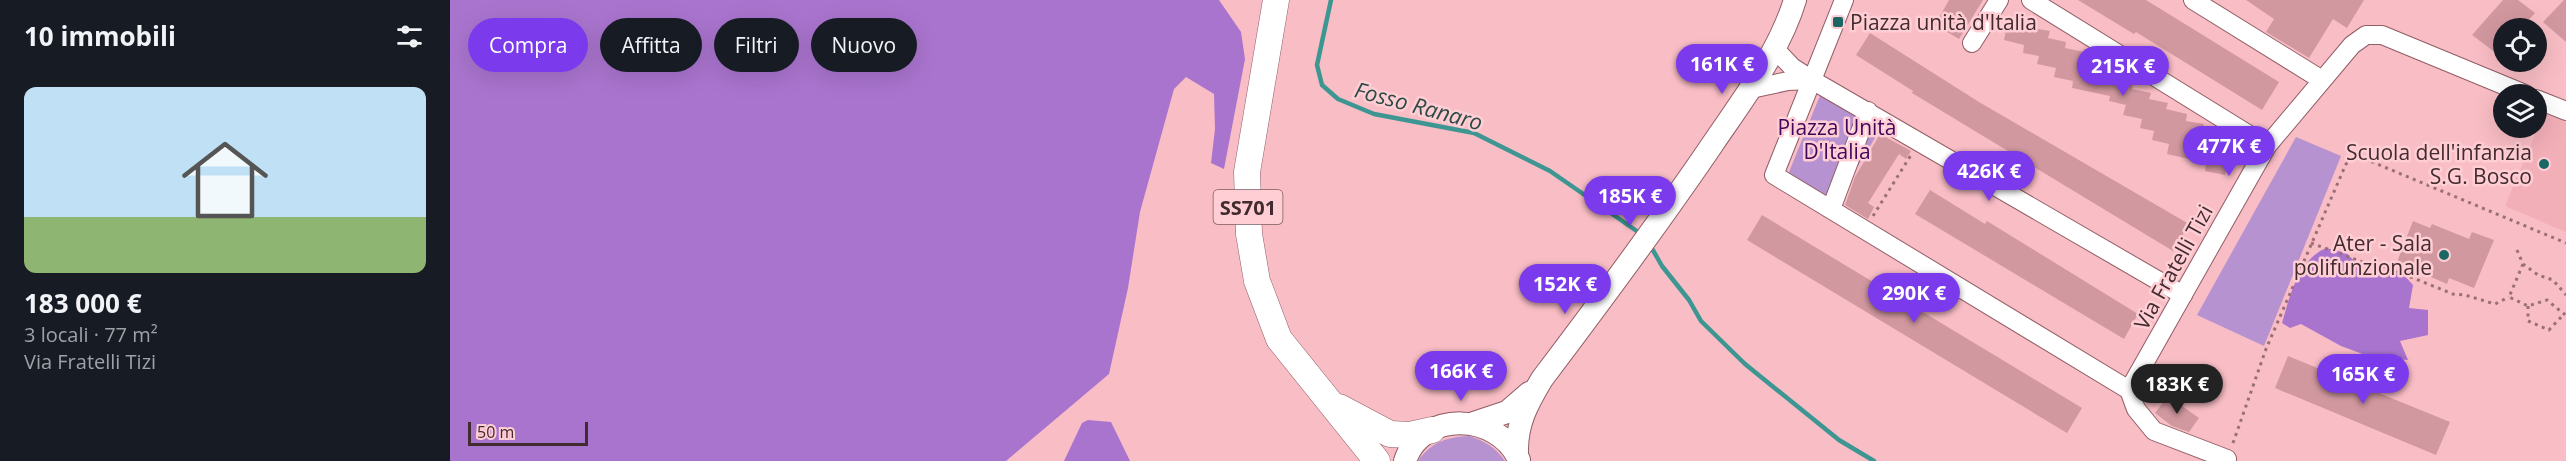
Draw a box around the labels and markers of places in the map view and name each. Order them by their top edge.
place label: Piazza unità d'Italia [1850,8,2037,36]
marker: Piazza unità d'Italia [1831,15,1845,29]
pin: 161K € [1673,44,1771,95]
pin: 215K € [2074,46,2172,97]
pin: 477K € [2180,126,2278,177]
place label: Scuola dell'infanzia S.G. Bosco [2346,138,2532,190]
pin: 426K € [1940,151,2038,202]
marker: Scuola dell'infanzia S.G. Bosco [2537,157,2551,171]
pin: 185K € [1581,176,1679,227]
place label: Ater - Sala polifunzionale [2294,229,2432,281]
marker: Ater - Sala polifunzionale [2437,248,2451,262]
pin: 152K € [1516,264,1614,315]
pin: 290K € [1865,273,1963,324]
pin: 166K € [1412,351,1510,402]
pin: 165K € [2314,354,2412,405]
pin: 183K € [2128,364,2226,415]

